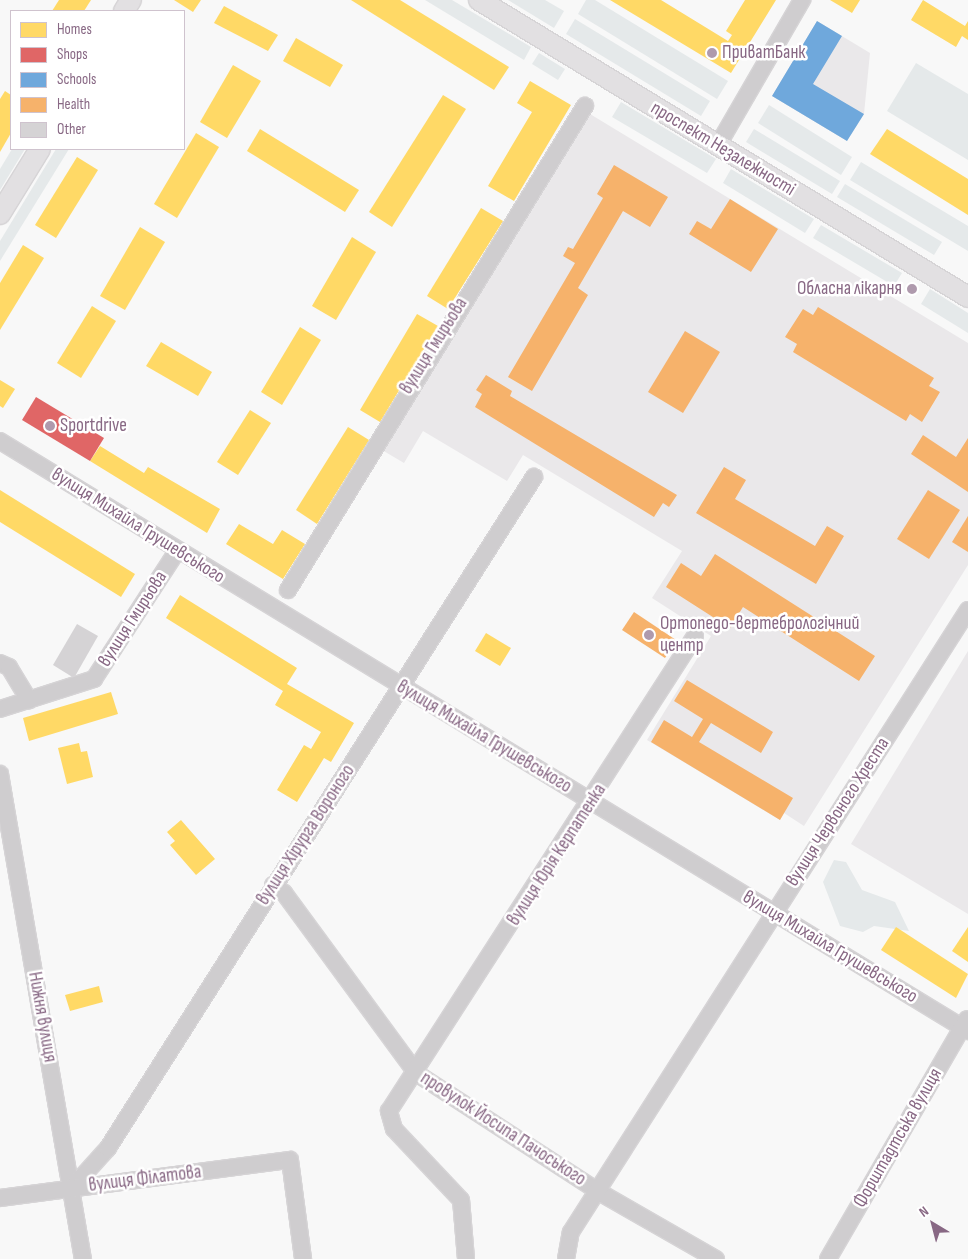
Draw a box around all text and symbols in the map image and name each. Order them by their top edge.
legend [10,10,185,150]
text: Homes [57,20,92,39]
place label: ПриватБанк [722,42,806,64]
text: Shops [57,45,88,64]
marker: ПриватБанк [706,47,718,59]
text: Schools [57,70,96,89]
text: Health [57,95,90,114]
street label: проспект Незалежності [647,97,799,201]
text: Other [57,120,86,139]
place label: Обласна лікарня [797,278,902,300]
marker: Обласна лікарня [906,283,918,295]
street label: вулиця Гмирьова [395,294,473,398]
place label: Sportdrive [60,415,127,437]
marker: Sportdrive [44,420,56,432]
street label: вулиця Михайла Грушевського [47,463,229,589]
street label: вулиця Гмирьова [94,567,172,671]
place label: Ортопедо-вертебрологічний центр [660,613,859,657]
marker: Ортопедо-вертебрологічний центр [642,628,656,642]
street label: вулиця Михайла Грушевського [392,676,576,798]
street label: вулиця Червоного Хреста [781,733,895,891]
street label: вулиця Хірурга Вороного [252,761,360,909]
street label: вулиця Юрія Керпатенка [503,780,611,930]
street label: вулиця Михайла Грушевського [738,886,922,1008]
street label: Нижня вулиця [23,970,61,1064]
street label: Форштадтська вулиця [849,1064,947,1212]
street label: провулок Йосипа Пачоського [416,1067,590,1191]
street label: вулиця Філатова [87,1161,203,1197]
north arrow [908,1199,958,1249]
text: N [916,1203,932,1221]

